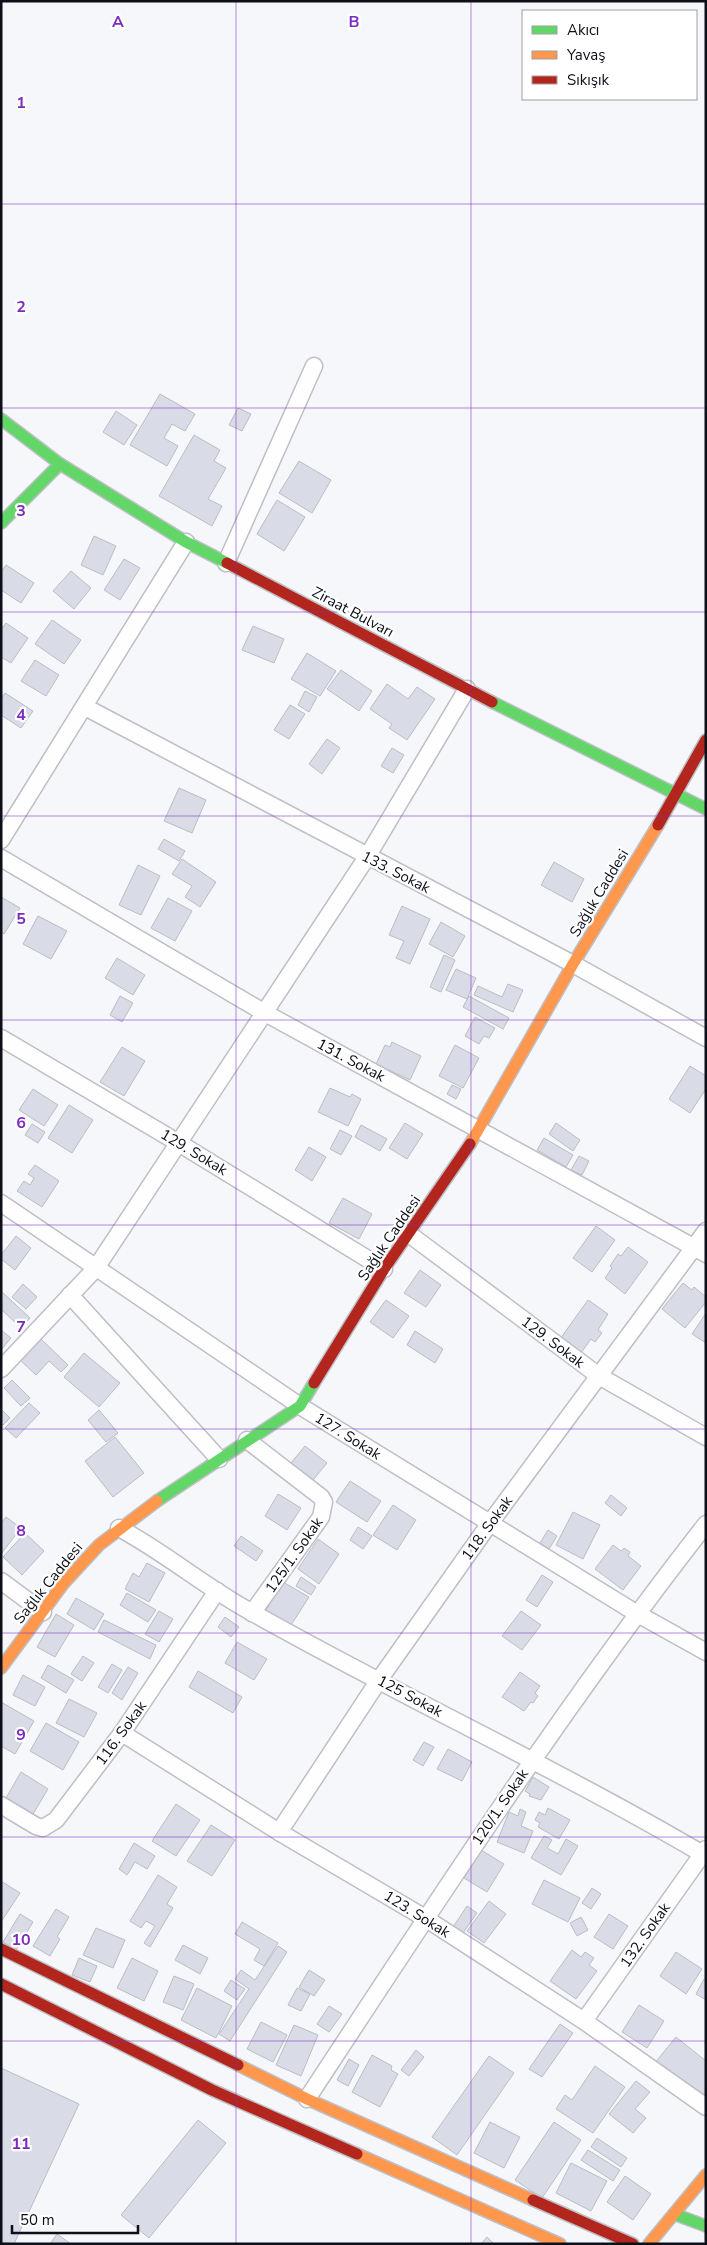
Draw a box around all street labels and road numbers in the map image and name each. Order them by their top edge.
street label: Ziraat Bulvarı [309,582,397,642]
street label: Sağlık Caddesi [565,845,633,941]
street label: 133. Sokak [358,846,434,898]
street label: 131. Sokak [313,1034,389,1087]
street label: 129. Sokak [157,1124,232,1180]
street label: Sağlık Caddesi [353,1191,425,1285]
street label: 129. Sokak [517,1312,589,1373]
street label: 127. Sokak [311,1408,385,1465]
street label: 118. Sokak [457,1491,517,1564]
street label: 125/1. Sokak [261,1513,328,1597]
street label: Sağlık Caddesi [9,1538,87,1628]
street label: 125 Sokak [374,1670,447,1722]
street label: 116. Sokak [91,1696,151,1769]
street label: 120/1. Sokak [467,1765,533,1849]
street label: 123. Sokak [380,1886,454,1943]
street label: 132. Sokak [615,1898,675,1971]

